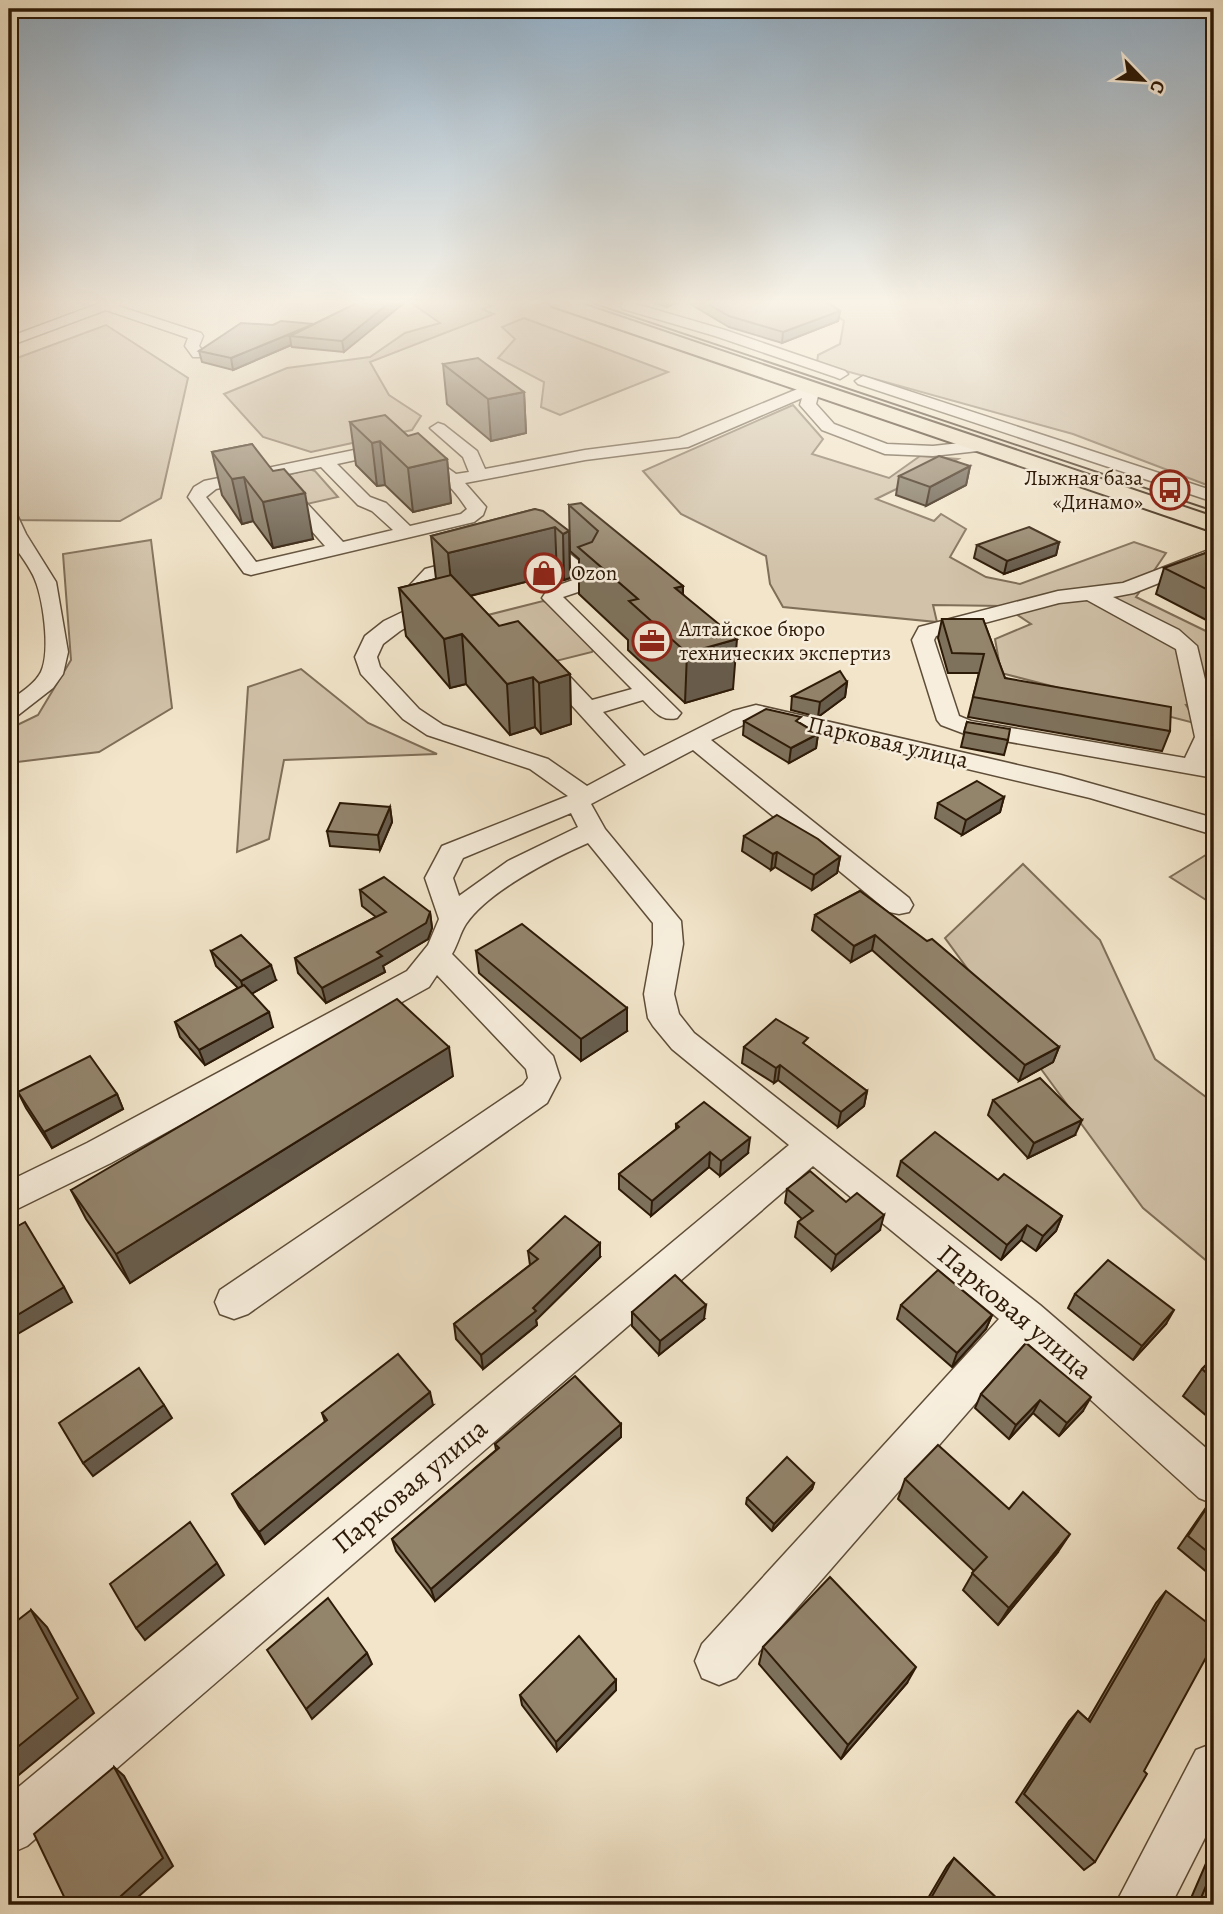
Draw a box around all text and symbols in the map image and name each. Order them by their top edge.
north arrow [1108,46,1178,116]
text: С [1143,76,1172,98]
place label: Лыжная база «Динамо» [1024,464,1143,516]
bus stop icon: Лыжная база «Динамо» [1149,469,1191,511]
shop icon: Ozon [523,552,565,594]
place label: Ozon [571,559,617,587]
place label: Алтайское бюро технических экспертиз [678,615,891,667]
office icon: Алтайское бюро технических экспертиз [631,620,673,662]
street label: Парковая улица [804,708,972,776]
street label: Парковая улица [929,1236,1101,1388]
street label: Парковая улица [324,1410,496,1562]

